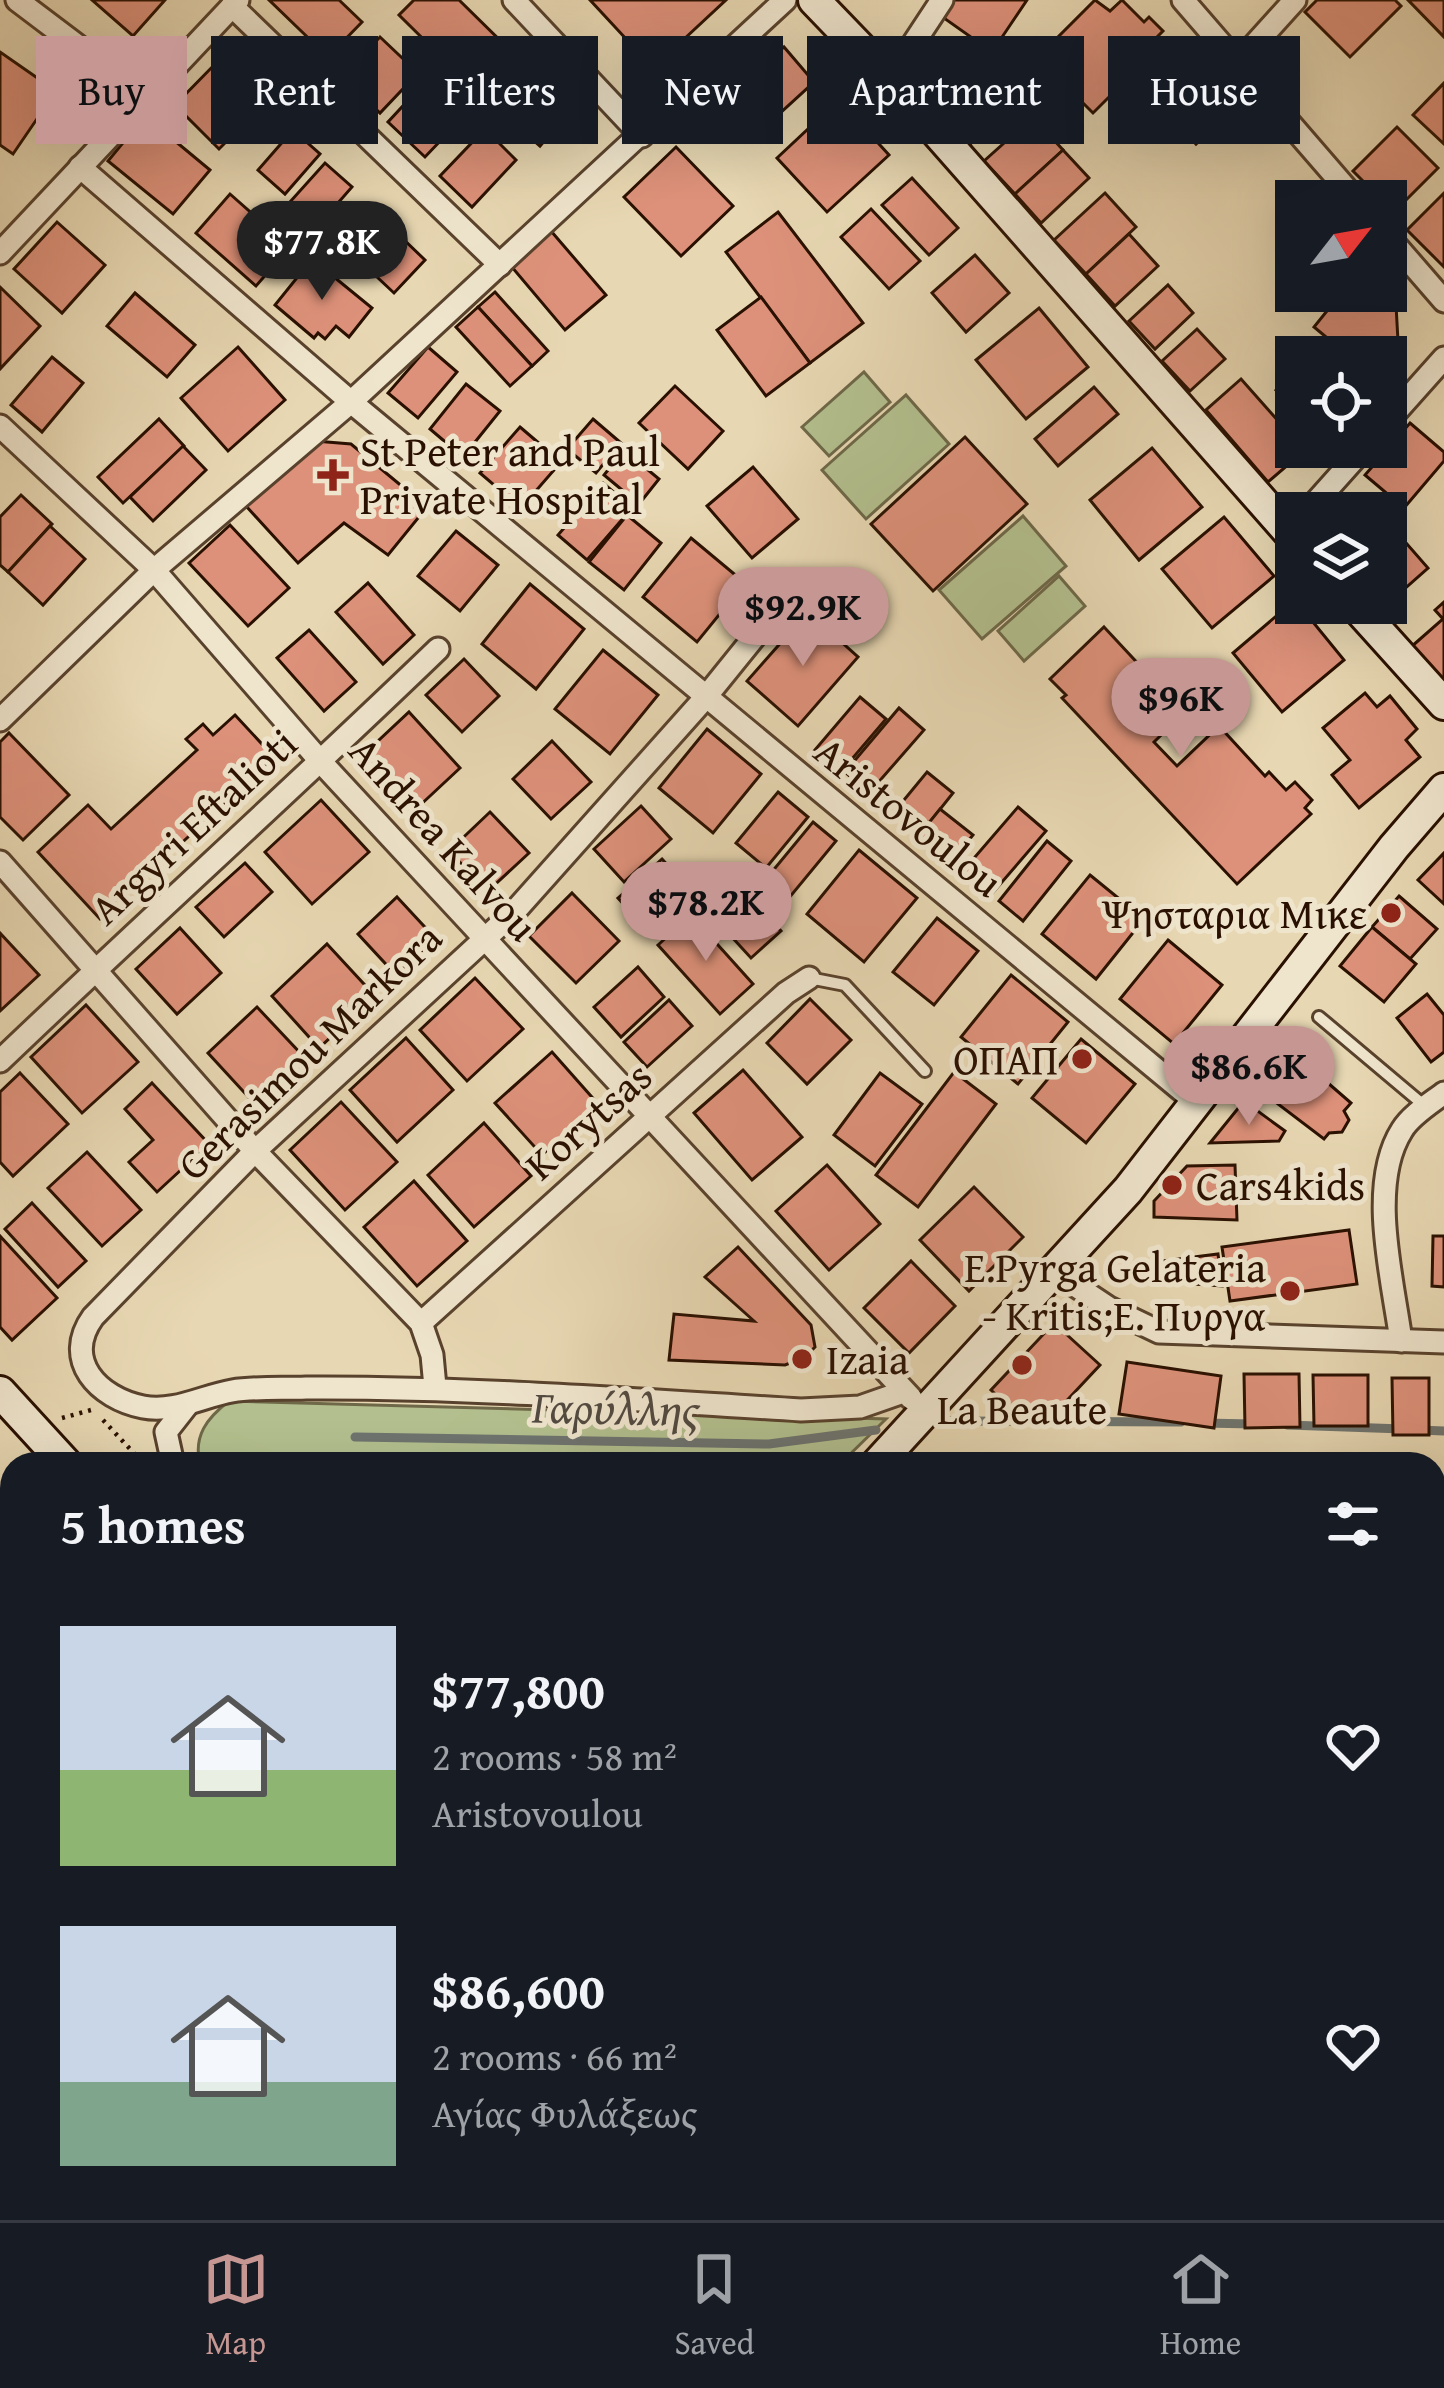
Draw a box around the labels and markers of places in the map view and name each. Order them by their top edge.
pin: $77.8K [224,201,420,303]
place label: St Peter and Paul Private Hospital [360,420,660,529]
marker: St Peter and Paul Private Hospital [317,459,349,491]
pin: $92.9K [705,567,901,669]
pin: $96K [1110,658,1252,760]
pin: $78.2K [608,862,804,964]
place label: Ψησταρια Μικε [1101,882,1367,943]
marker: Ψησταρια Μικε [1378,900,1404,926]
pin: $86.6K [1151,1026,1347,1128]
place label: ΟΠΑΠ [953,1028,1058,1089]
marker: ΟΠΑΠ [1069,1046,1095,1072]
place label: Cars4kids [1196,1154,1365,1215]
marker: Cars4kids [1159,1172,1185,1198]
place label: E.Pyrga Gelateria - Kritis;Ε. Πυργα [964,1236,1266,1345]
marker: E.Pyrga Gelateria - Kritis;Ε. Πυργα [1277,1278,1303,1304]
place label: Izaia [826,1328,909,1389]
marker: Izaia [789,1346,815,1372]
marker: La Beaute [1009,1352,1035,1378]
place label: La Beaute [937,1378,1107,1439]

